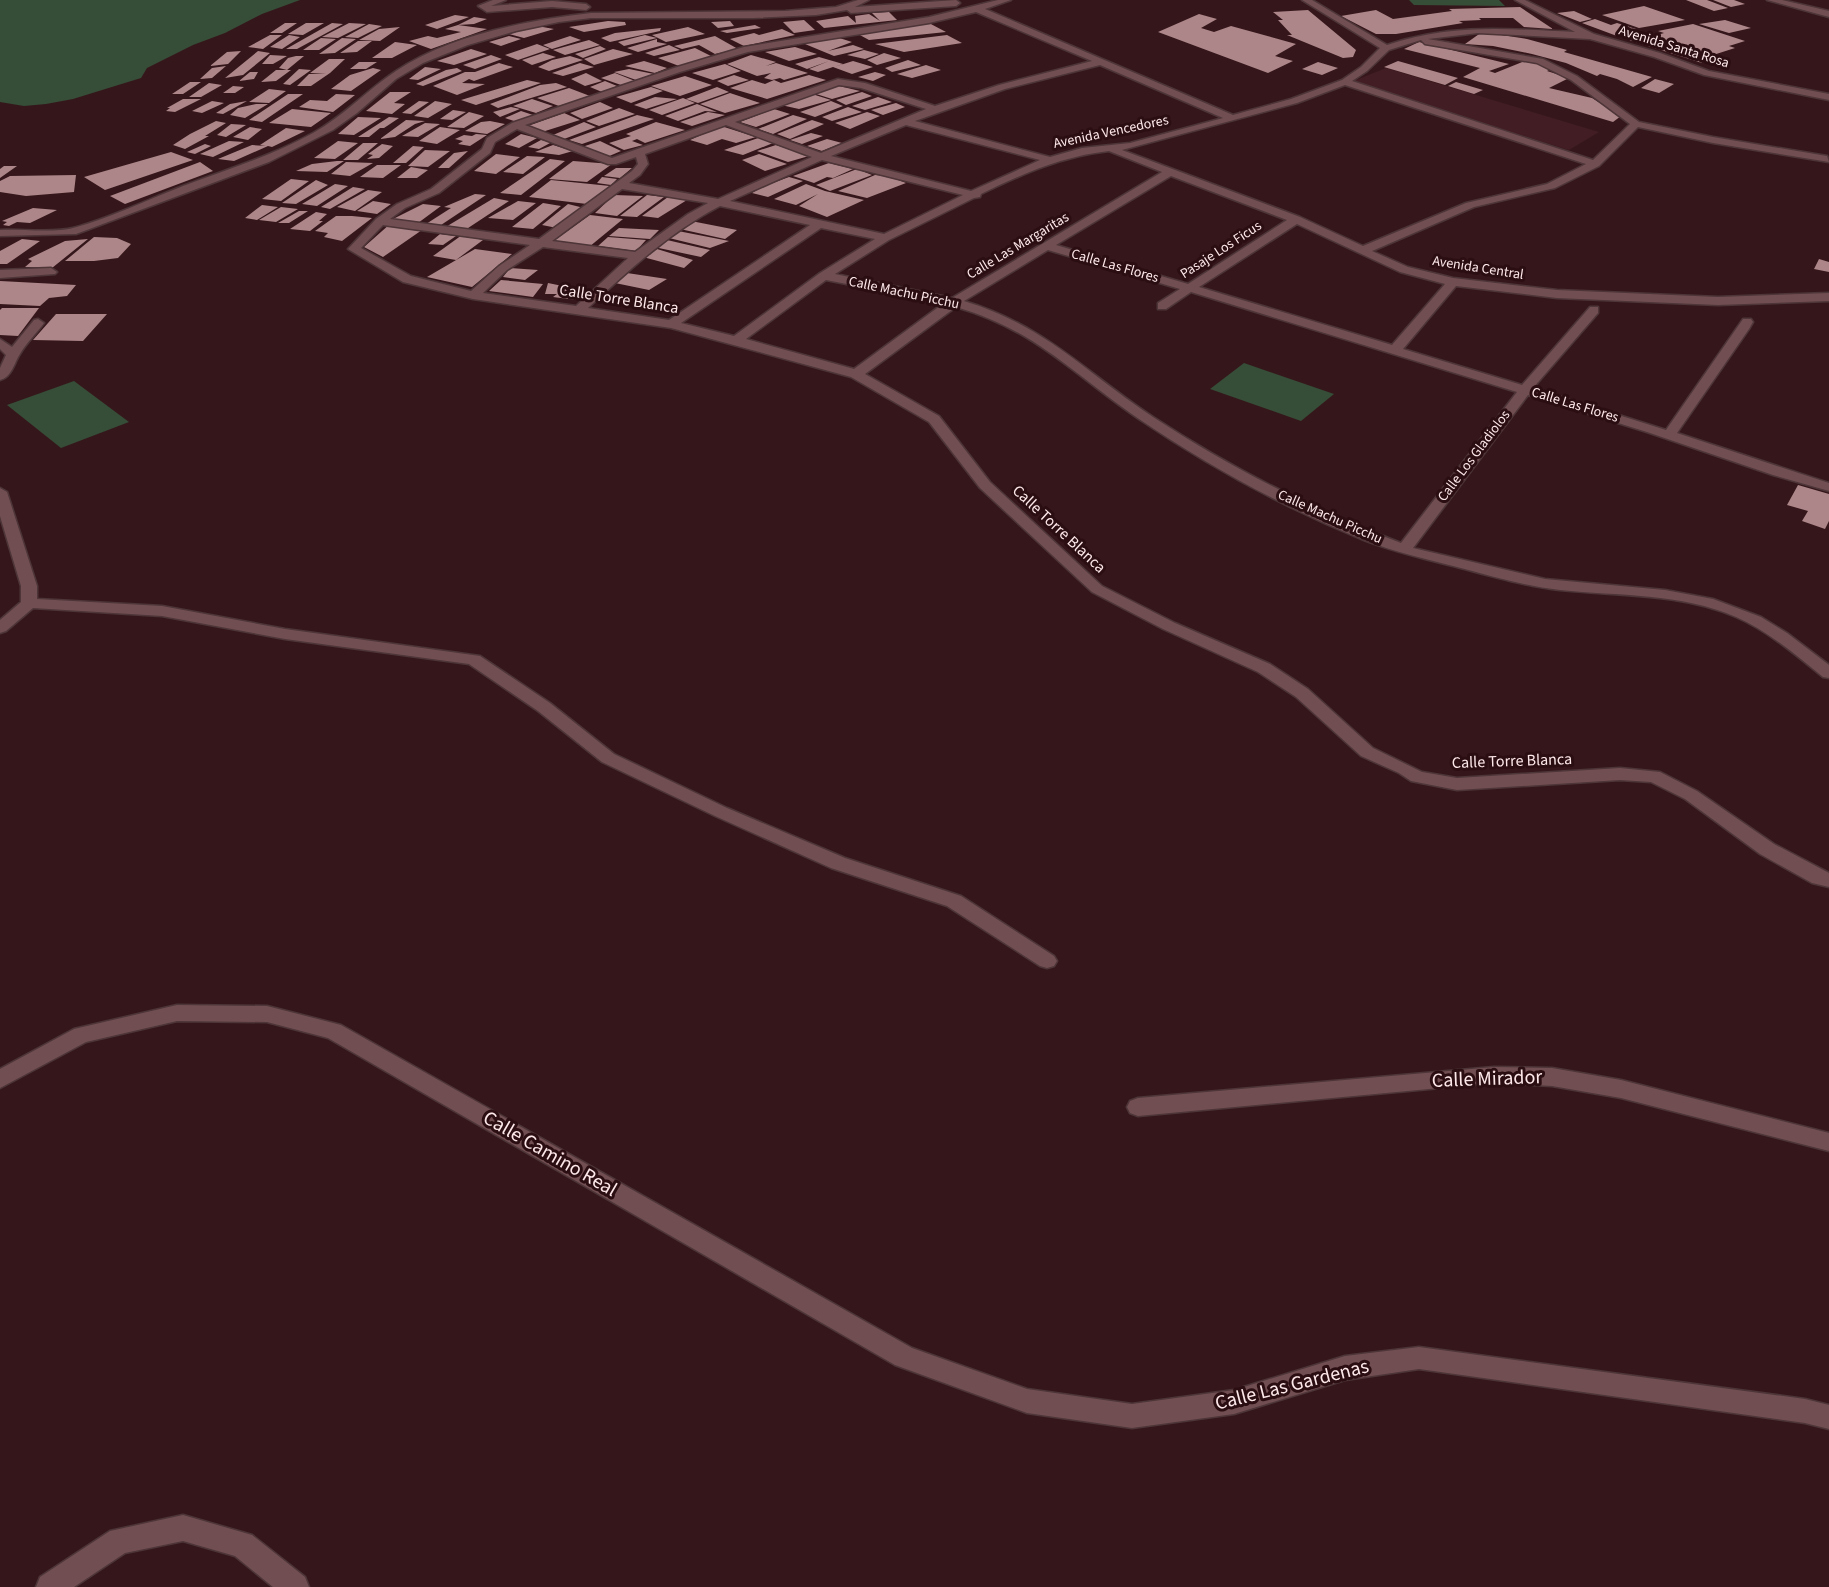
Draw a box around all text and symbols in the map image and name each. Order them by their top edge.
street label: Avenida Santa Rosa [1616,21,1732,73]
street label: Avenida Vencedores [1052,110,1171,154]
street label: Calle Las Margaritas [963,208,1073,284]
street label: Pasaje Los Ficus [1176,216,1266,284]
street label: Calle Las Flores [1069,244,1161,288]
street label: Avenida Central [1431,251,1525,285]
street label: Calle Machu Picchu [847,272,961,314]
street label: Calle Torre Blanca [558,279,680,319]
street label: Calle Las Flores [1529,382,1621,428]
street label: Calle Los Gladiolos [1433,406,1515,506]
street label: Calle Torre Blanca [1008,480,1110,578]
street label: Calle Machu Picchu [1274,485,1386,549]
street label: Calle Torre Blanca [1452,748,1572,774]
street label: Calle Mirador [1431,1063,1543,1095]
street label: Calle Camino Real [478,1104,622,1204]
street label: Calle Las Gardenas [1212,1352,1372,1418]

